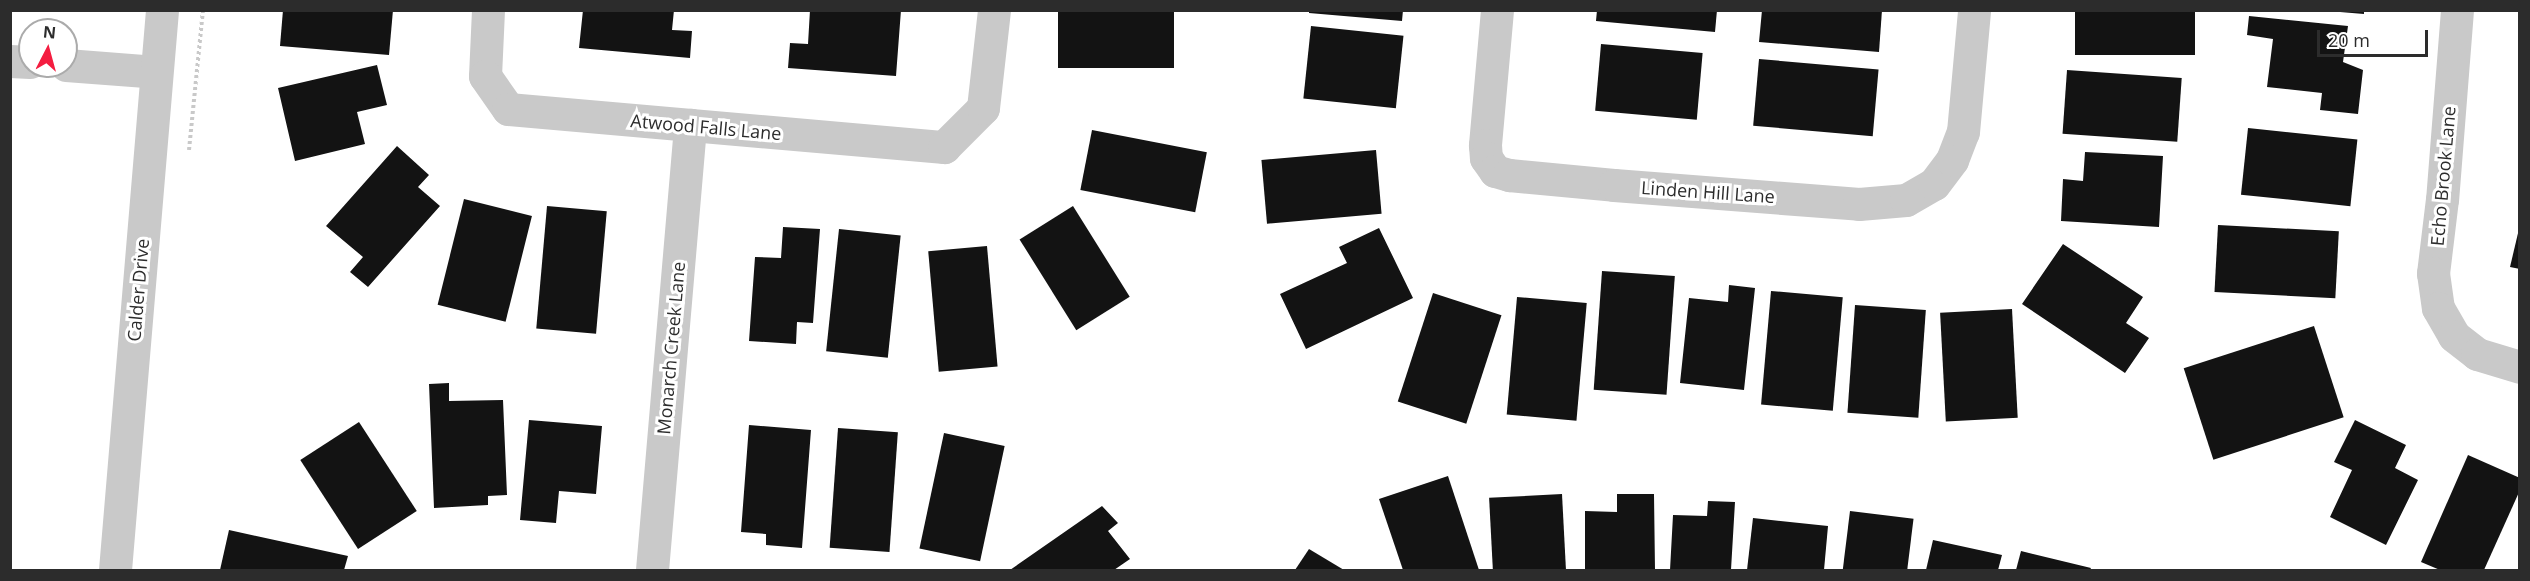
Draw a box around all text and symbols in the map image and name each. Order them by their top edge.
north arrow [18,18,78,78]
scale bar [2320,18,2431,56]
text: N [42,20,57,44]
text: 20 m [2328,28,2370,52]
street label: Echo Brook Lane [2426,105,2460,247]
street label: Atwood Falls Lane [630,110,782,144]
street label: Linden Hill Lane [1640,177,1776,207]
street label: Calder Drive [123,238,153,342]
street label: Monarch Creek Lane [653,261,689,435]

